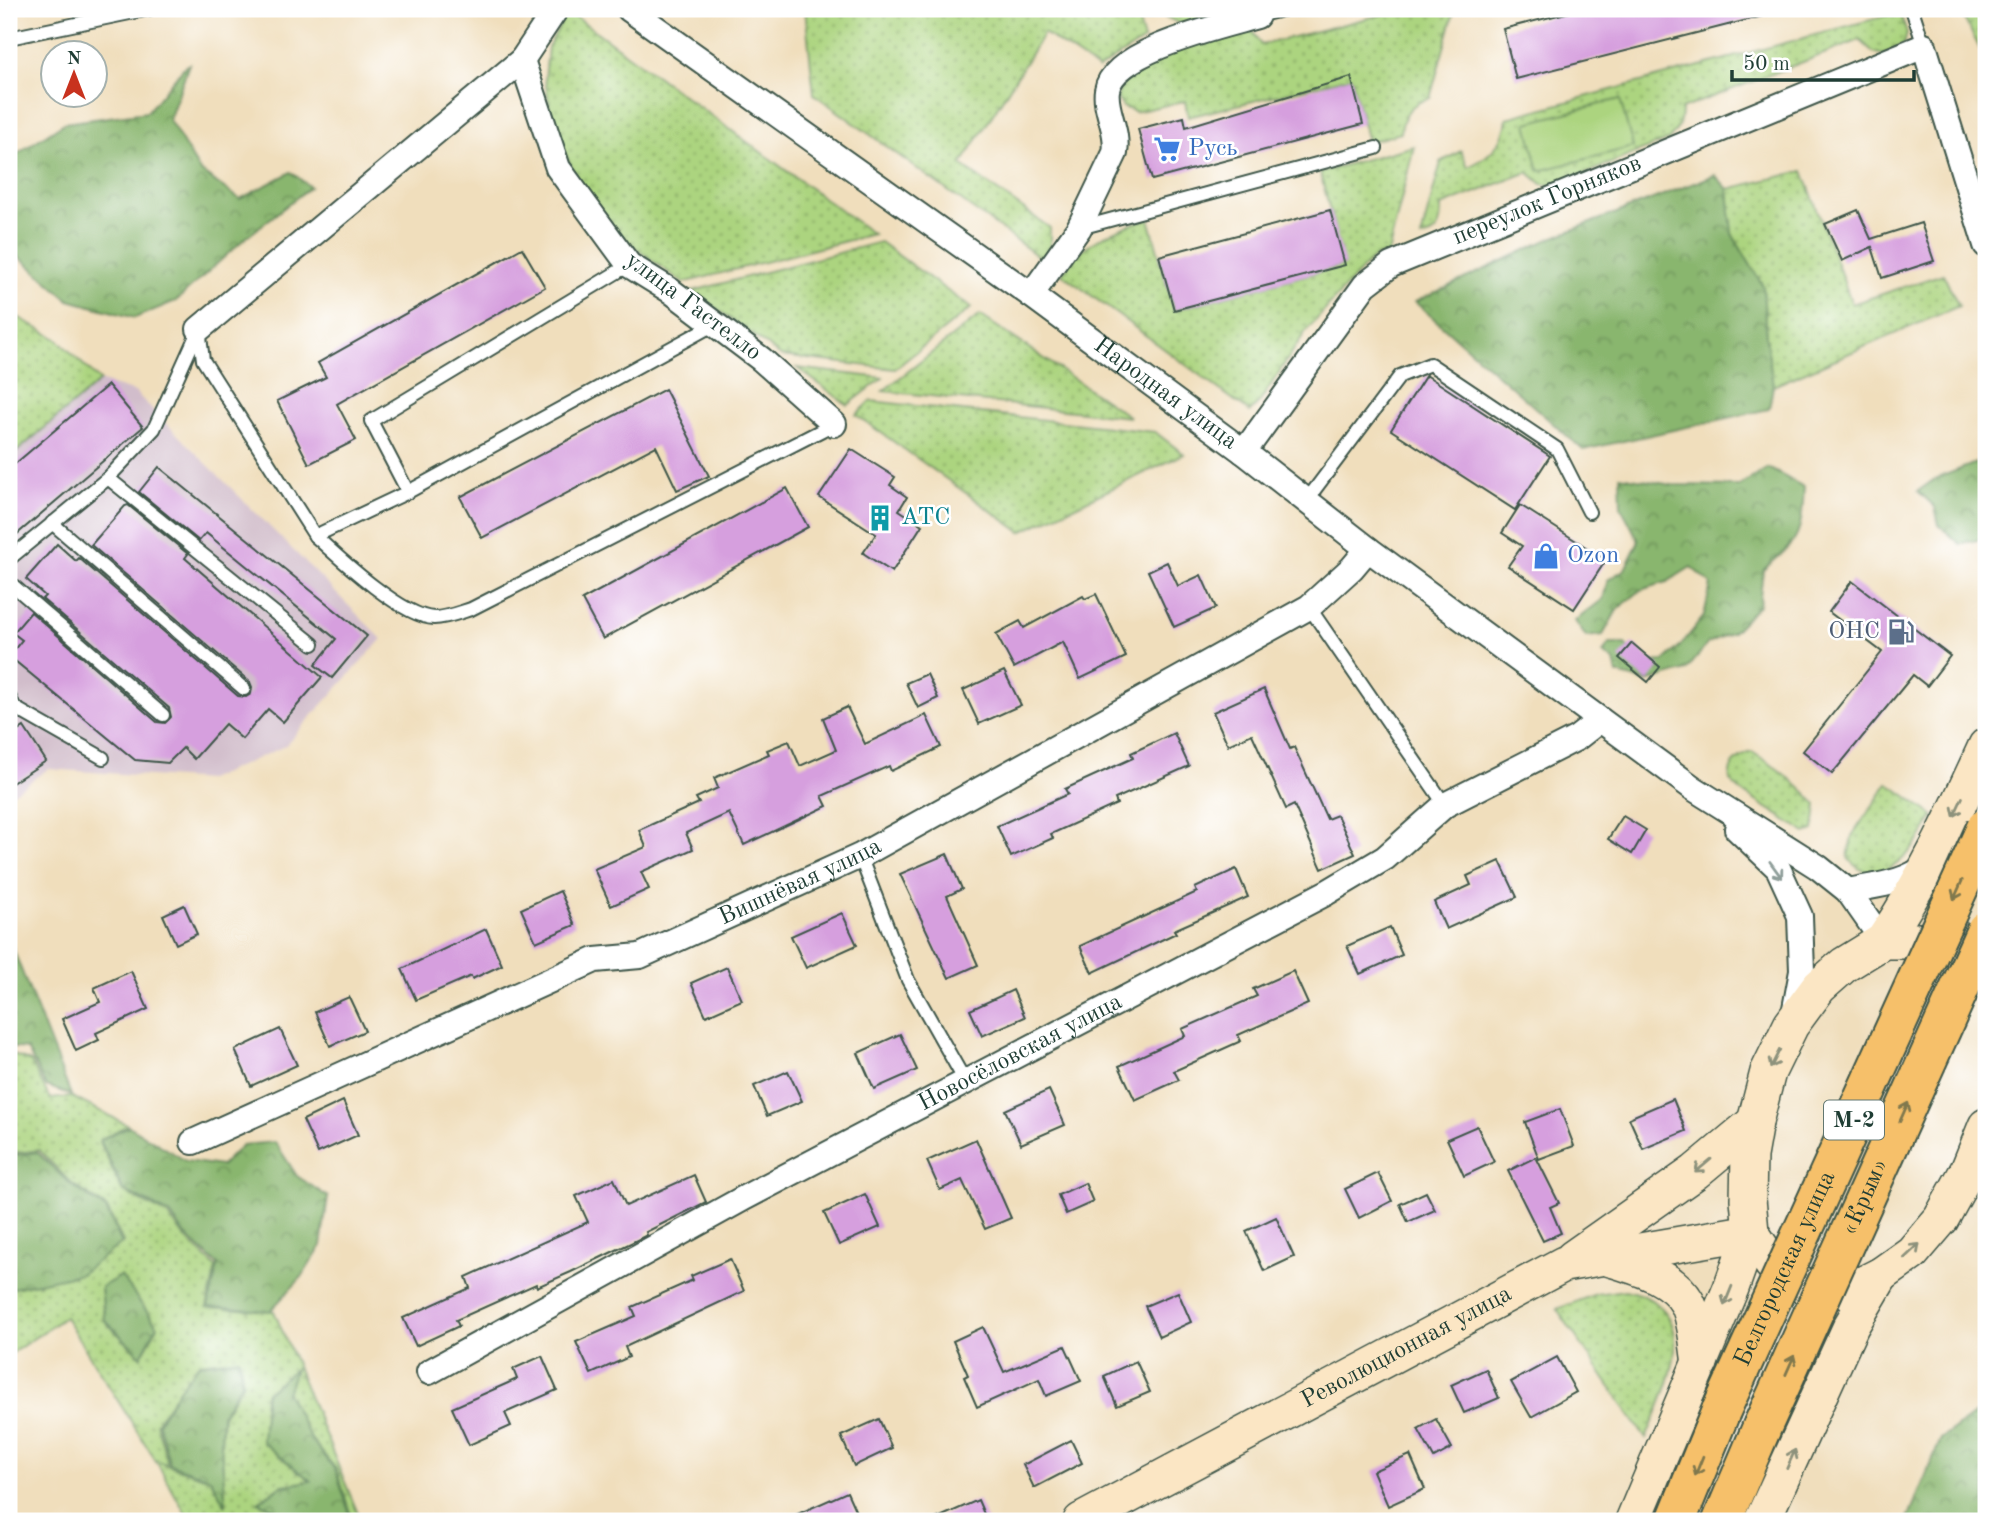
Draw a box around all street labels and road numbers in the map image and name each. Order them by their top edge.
street label: переулок Горняков [1450,151,1645,250]
street label: улица Гастелло [621,248,765,366]
street label: Народная улица [1089,333,1242,455]
street label: Вишнёвая улица [716,834,886,930]
street label: Новосёловская улица [915,990,1126,1116]
road number: М-2 [1824,1100,1884,1140]
street label: «Крым» [1838,1155,1893,1239]
street label: Белгородская улица [1731,1167,1840,1370]
street label: Революционная улица [1298,1282,1516,1413]

